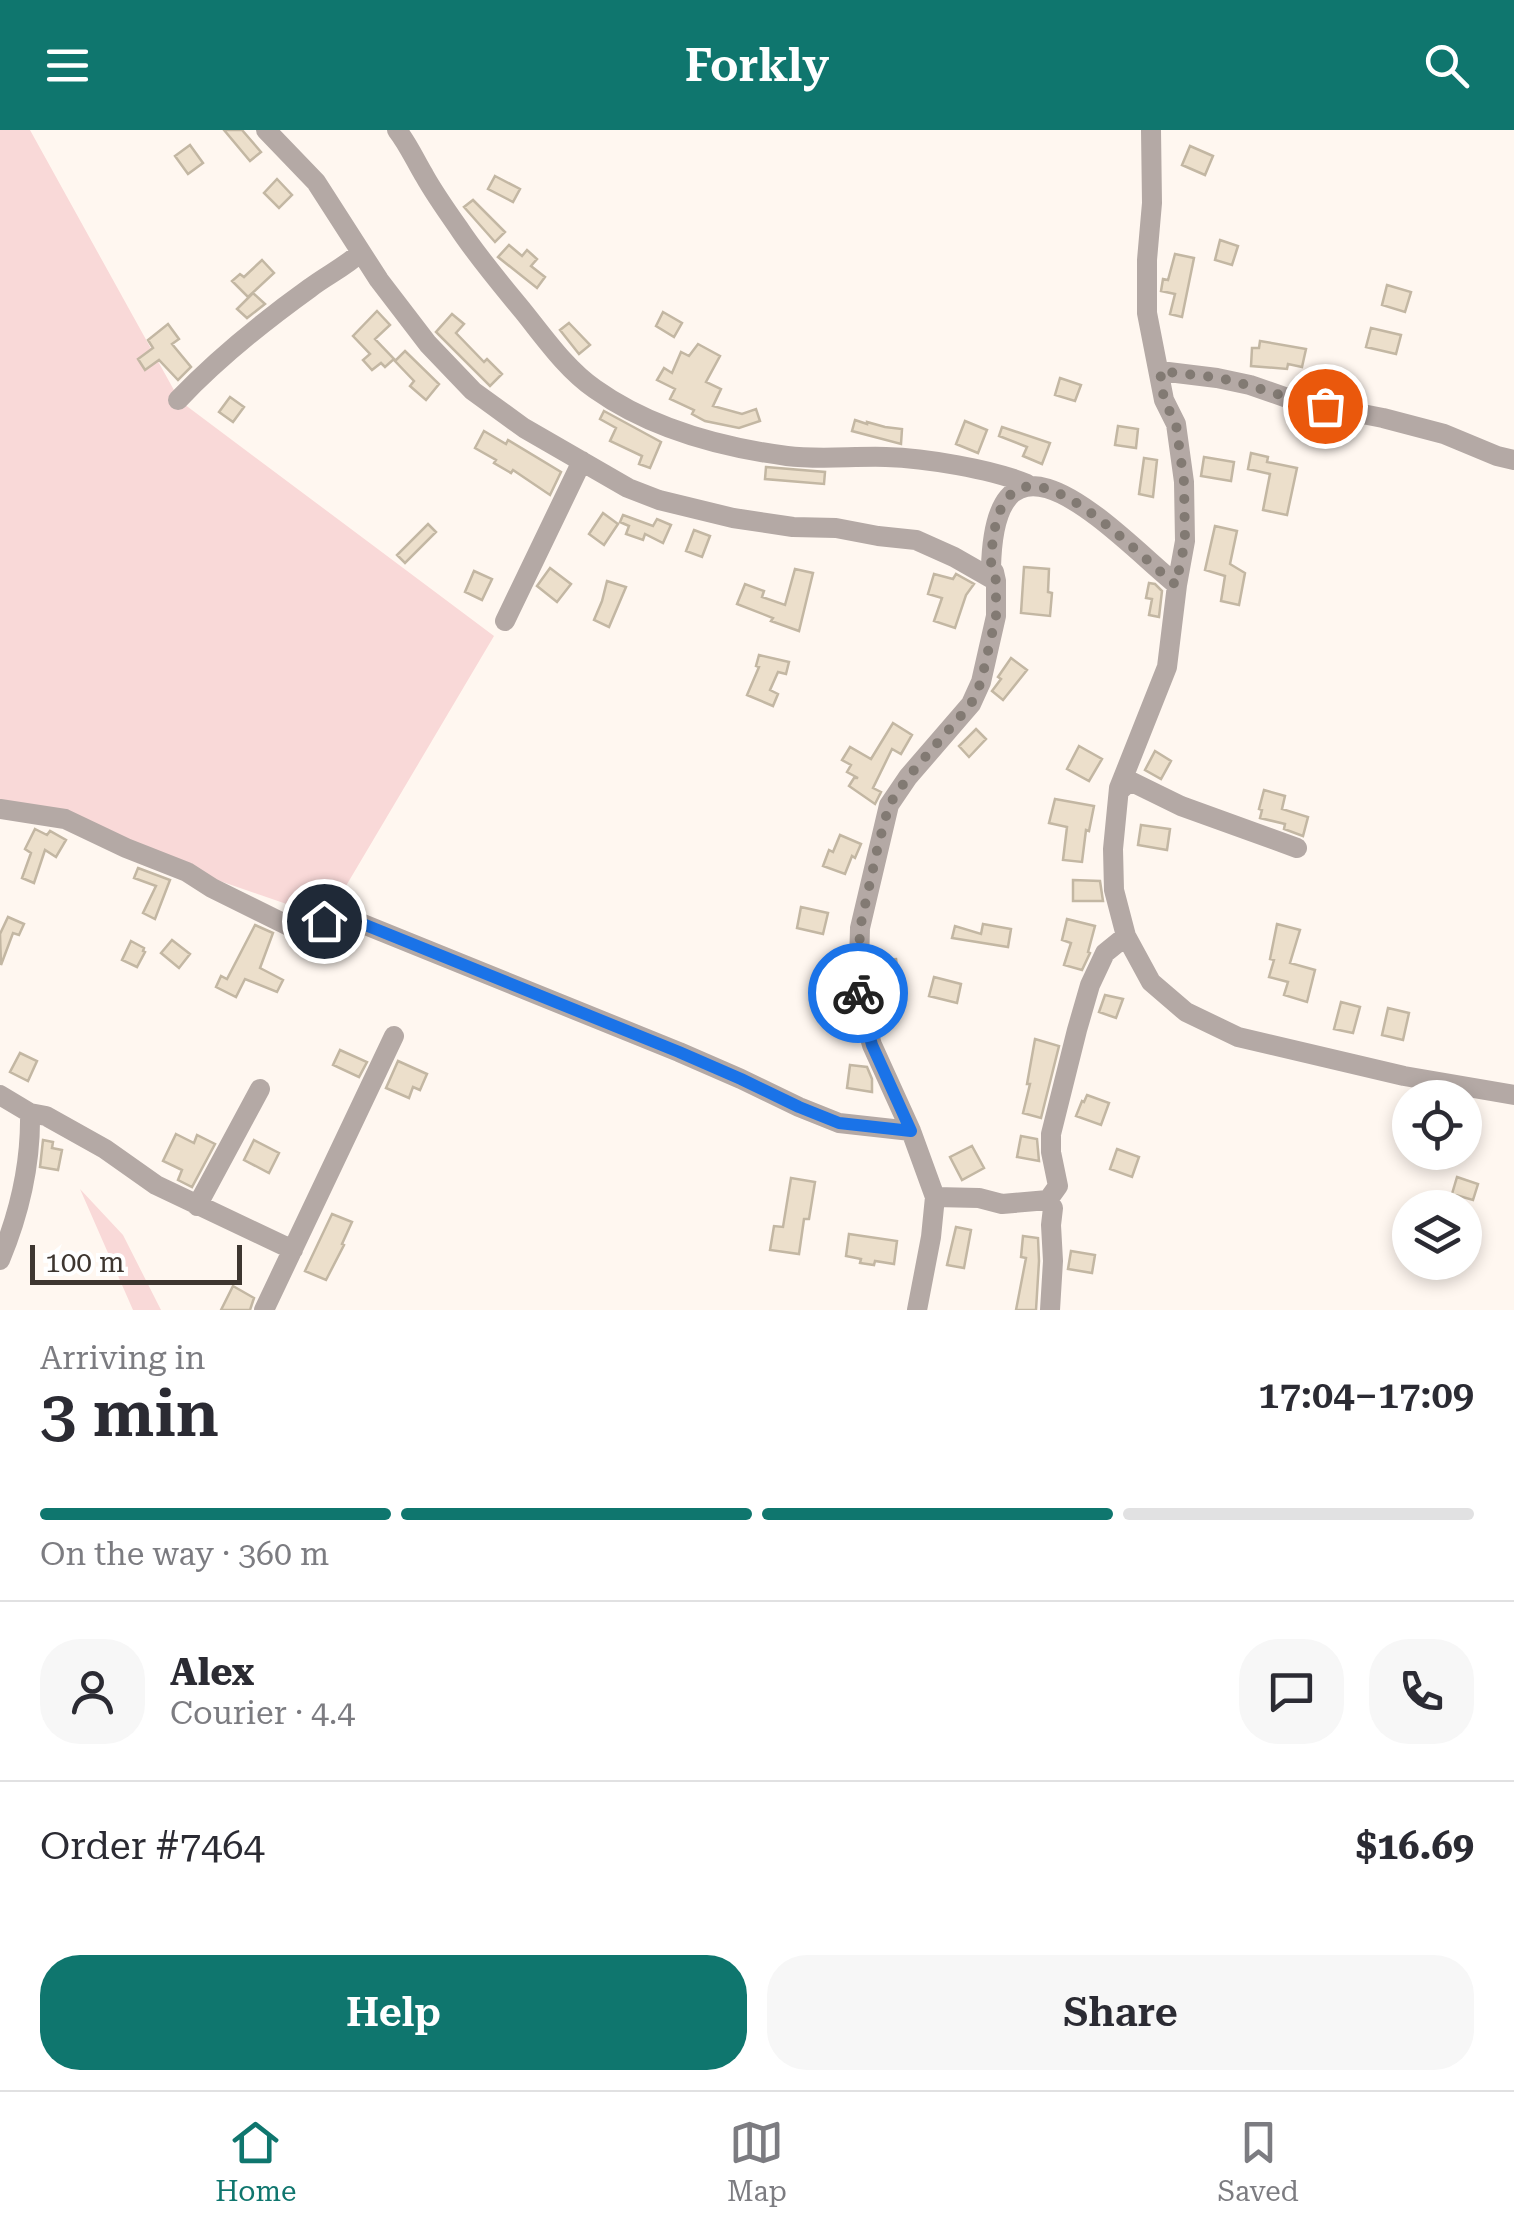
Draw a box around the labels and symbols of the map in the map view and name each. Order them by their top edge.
pin [1283,364,1368,449]
pin [282,879,367,964]
courier [808,943,908,1043]
scale bar [30,1240,242,1284]

